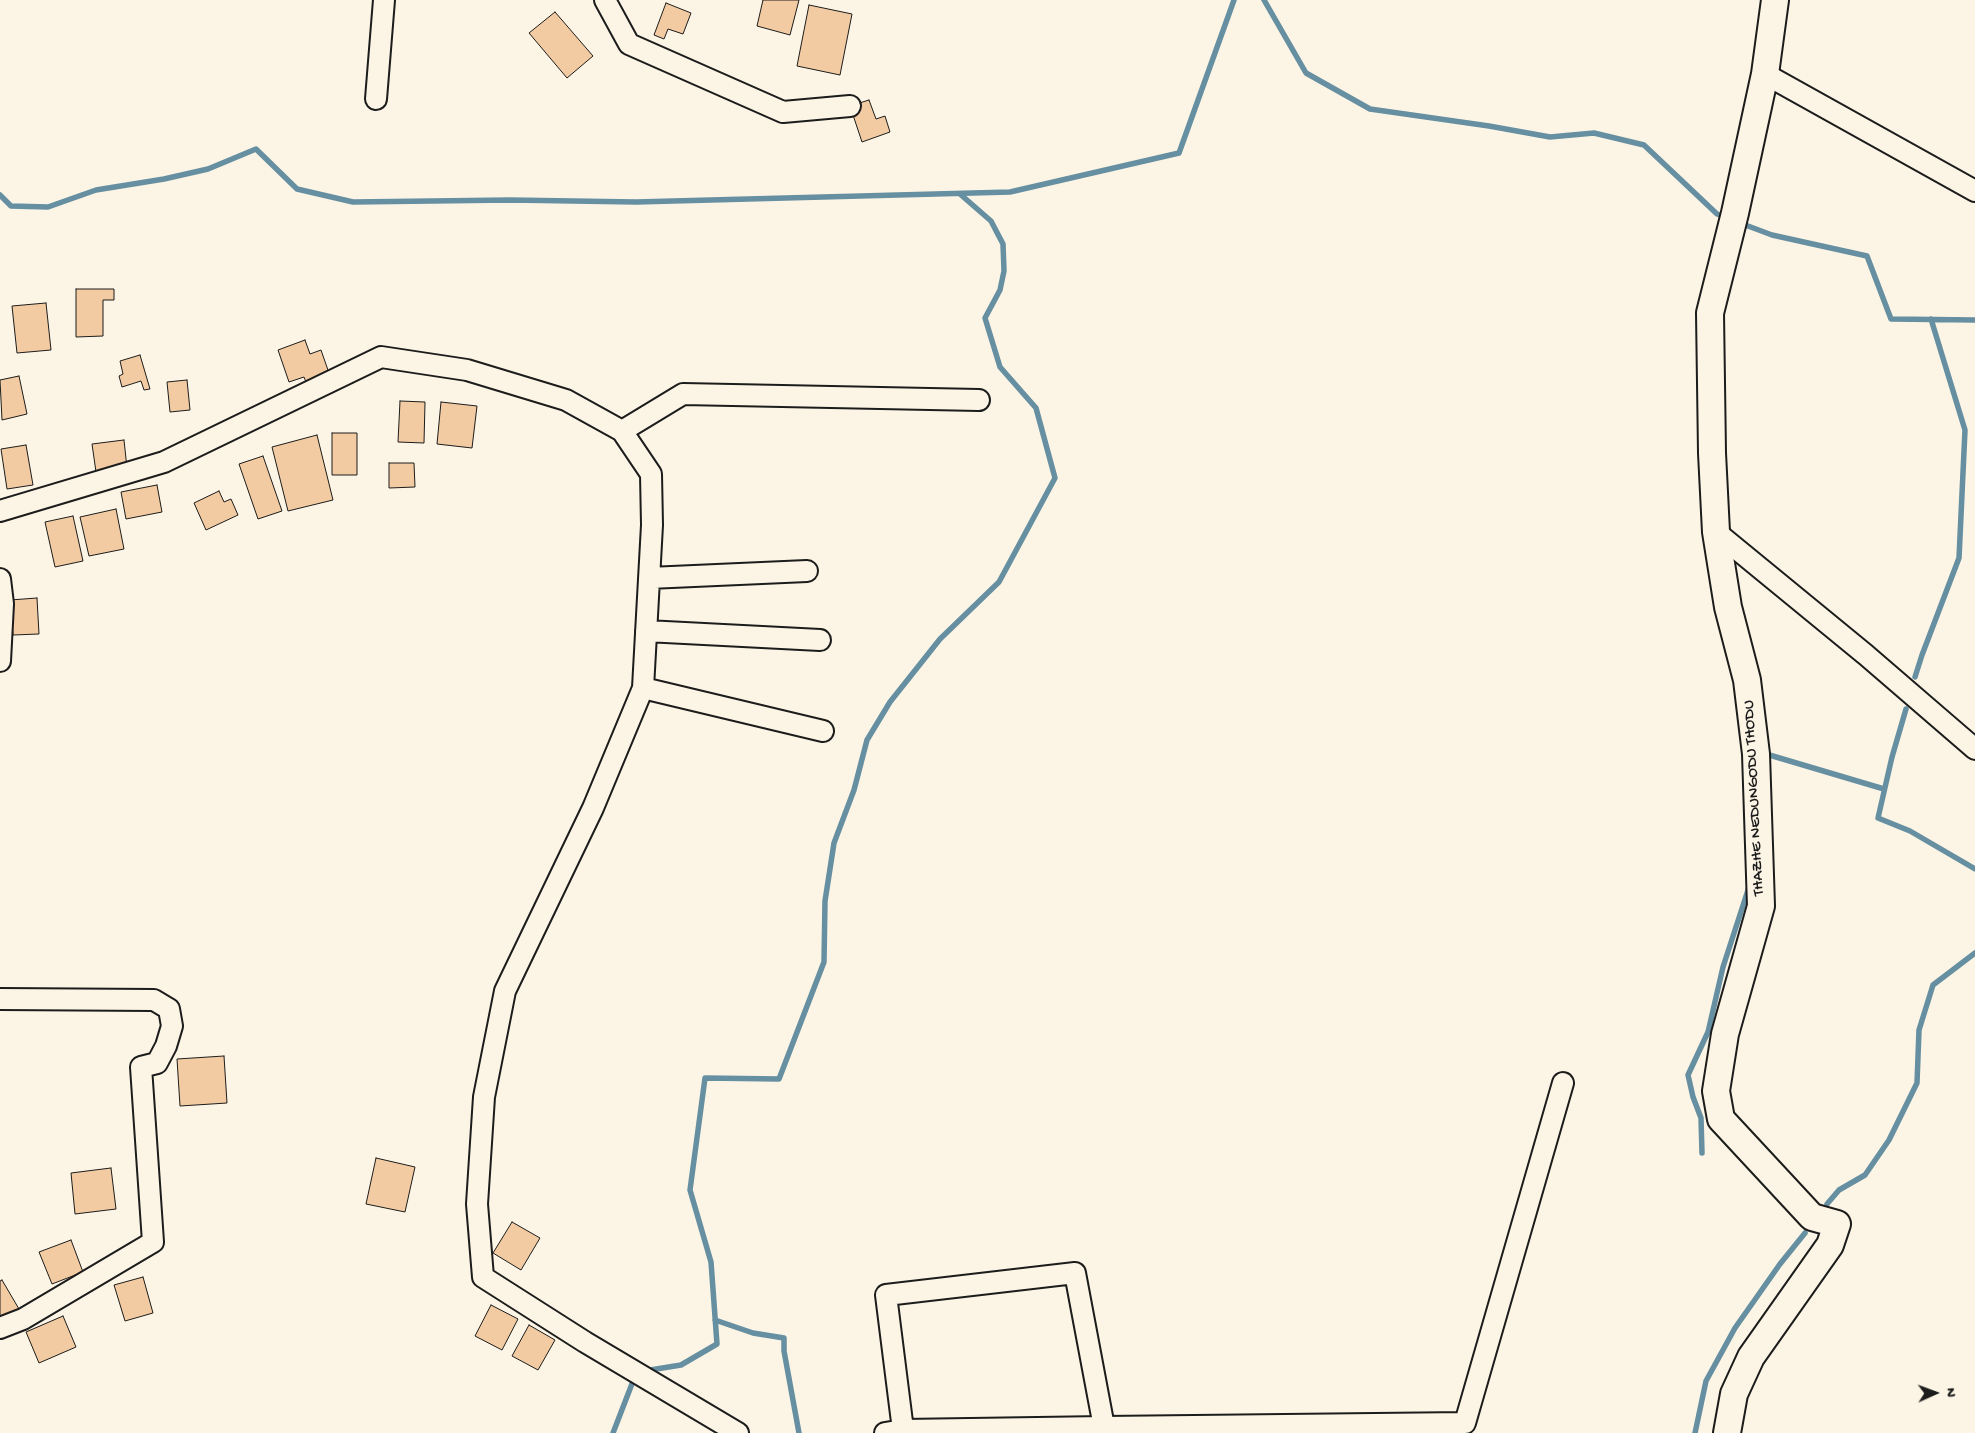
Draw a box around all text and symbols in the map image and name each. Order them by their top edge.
street label: THAZHE NEDUNGODU THODU [1740,700,1770,896]
north arrow [1910,1368,1960,1418]
text: N [1942,1388,1959,1397]

